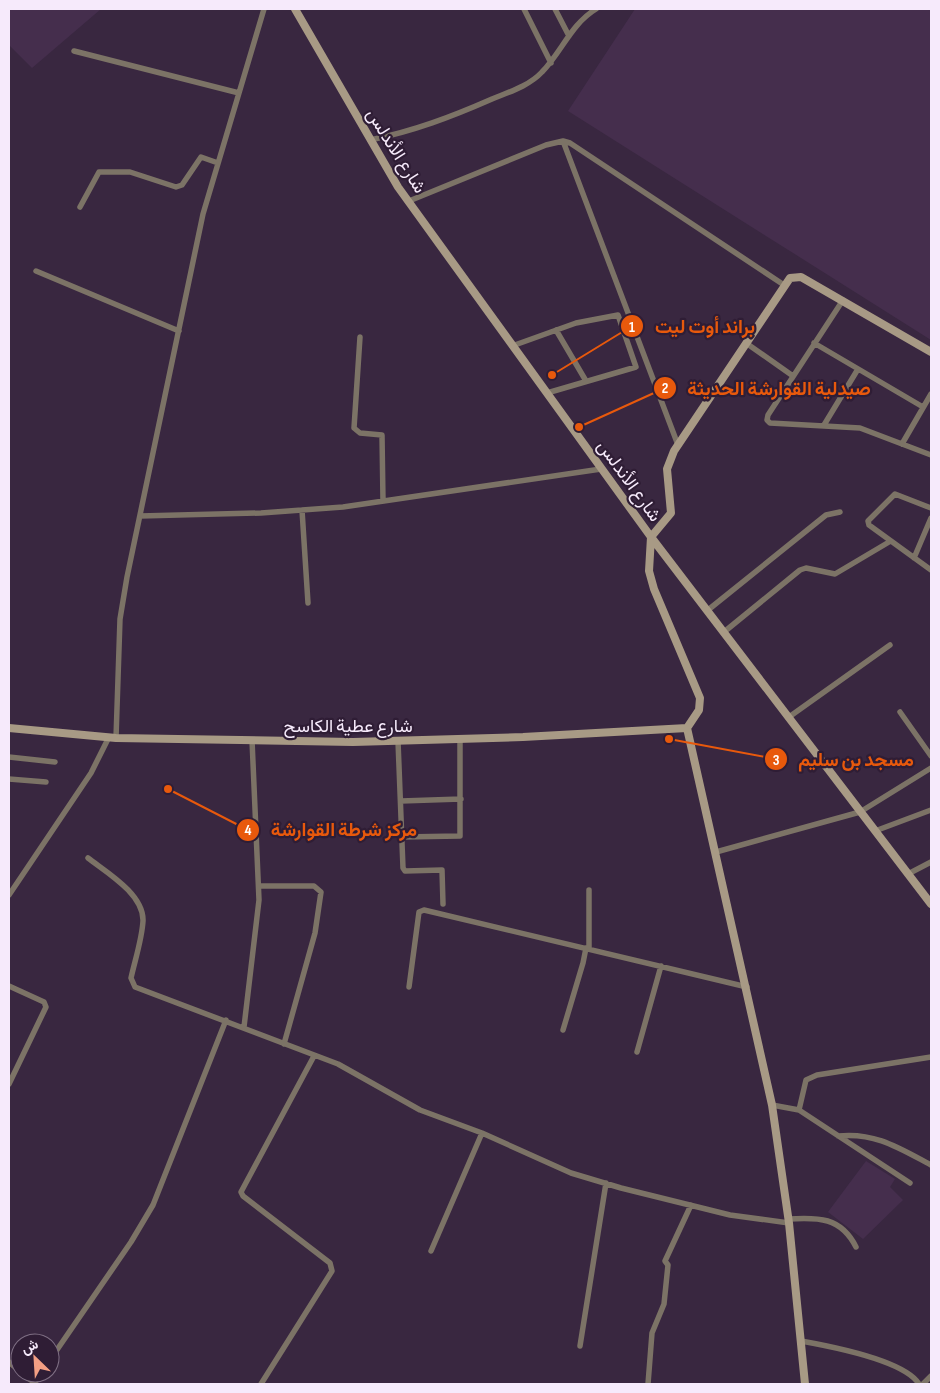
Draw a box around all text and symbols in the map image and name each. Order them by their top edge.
street label: شارع الأندلس [361,105,430,198]
callout: براند أوت ليت [620,309,765,343]
text: براند أوت ليت [655,316,755,339]
text: 1 [629,318,635,337]
callout: صيدلية القوارشة الحديثة [652,371,881,405]
text: صيدلية القوارشة الحديثة [687,378,871,401]
text: 2 [662,379,668,398]
street label: شارع الأندلس [592,436,666,526]
street label: شارع عطية الكاسح [283,716,413,738]
callout: مسجد بن سليم [763,742,924,776]
text: مسجد بن سليم [798,749,914,772]
text: 3 [773,751,780,770]
callout: مركز شرطة القوارشة [236,813,427,847]
text: مركز شرطة القوارشة [271,819,417,842]
text: 4 [245,821,252,840]
north arrow [10,1333,60,1383]
text: ش [18,1335,41,1358]

